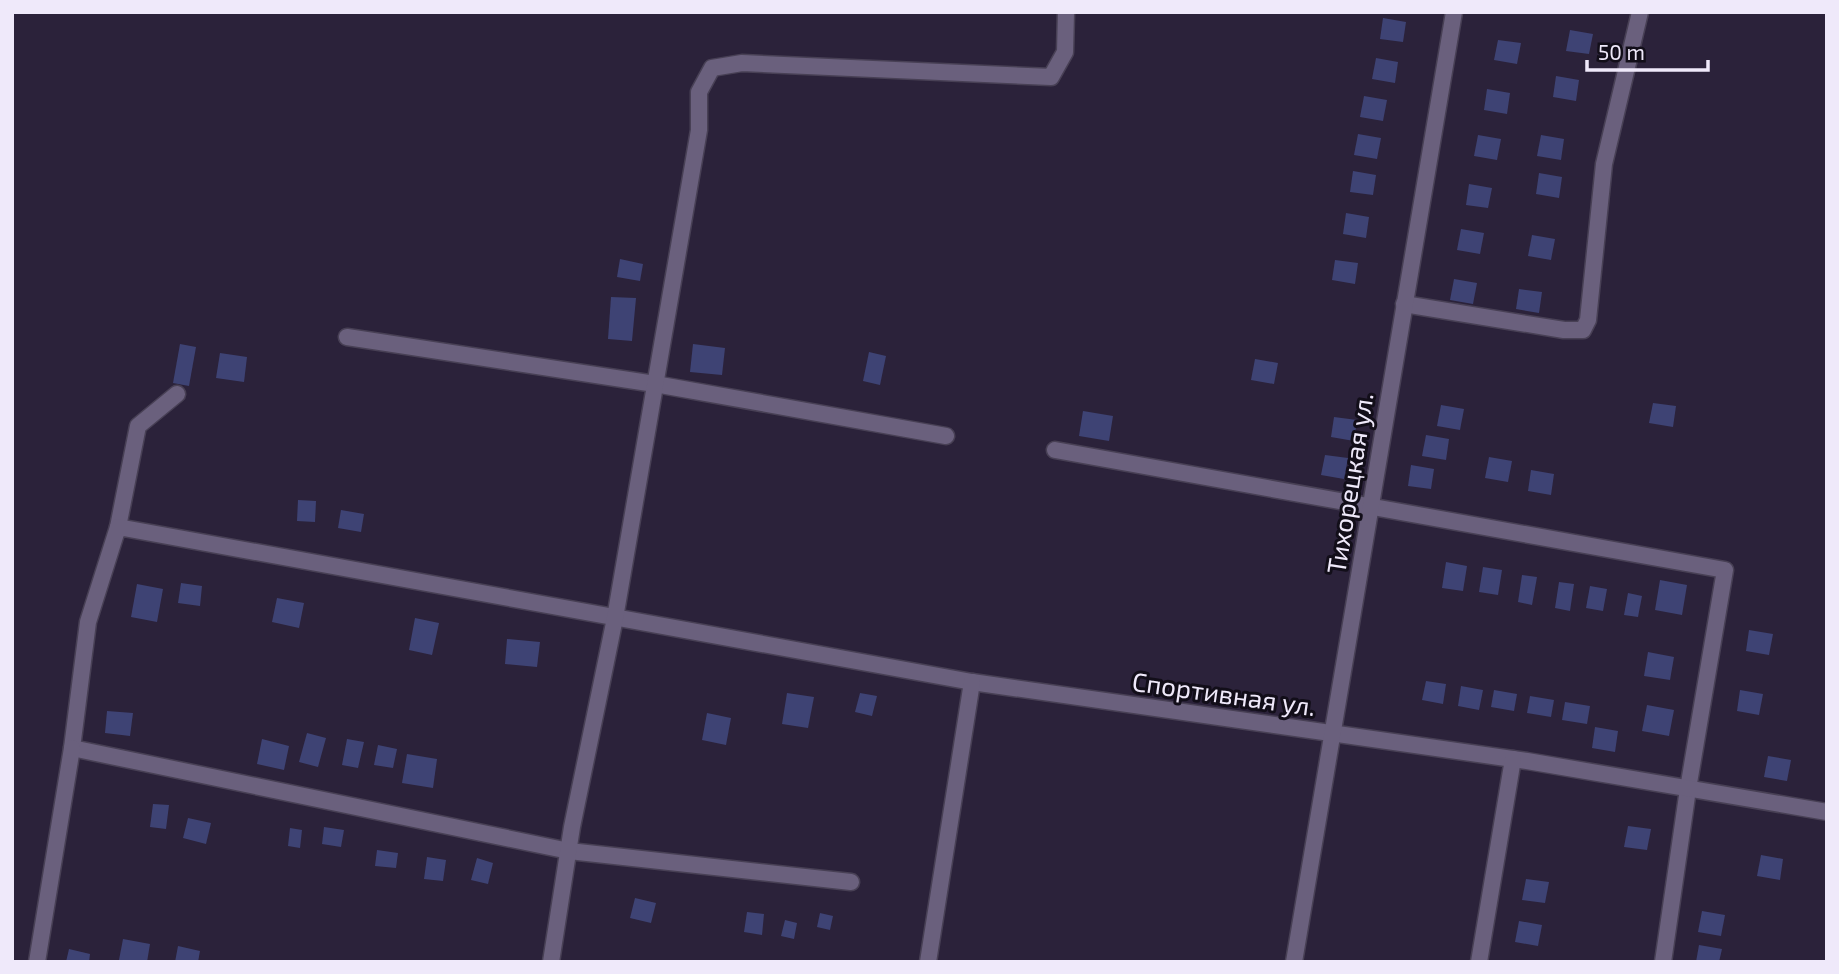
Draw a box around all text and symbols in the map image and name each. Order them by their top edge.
scale bar [1587,28,1708,72]
text: 50 m [1598,39,1645,64]
street label: Тихорецкая ул. [1319,390,1380,576]
street label: Спортивная ул. [1130,665,1318,722]

